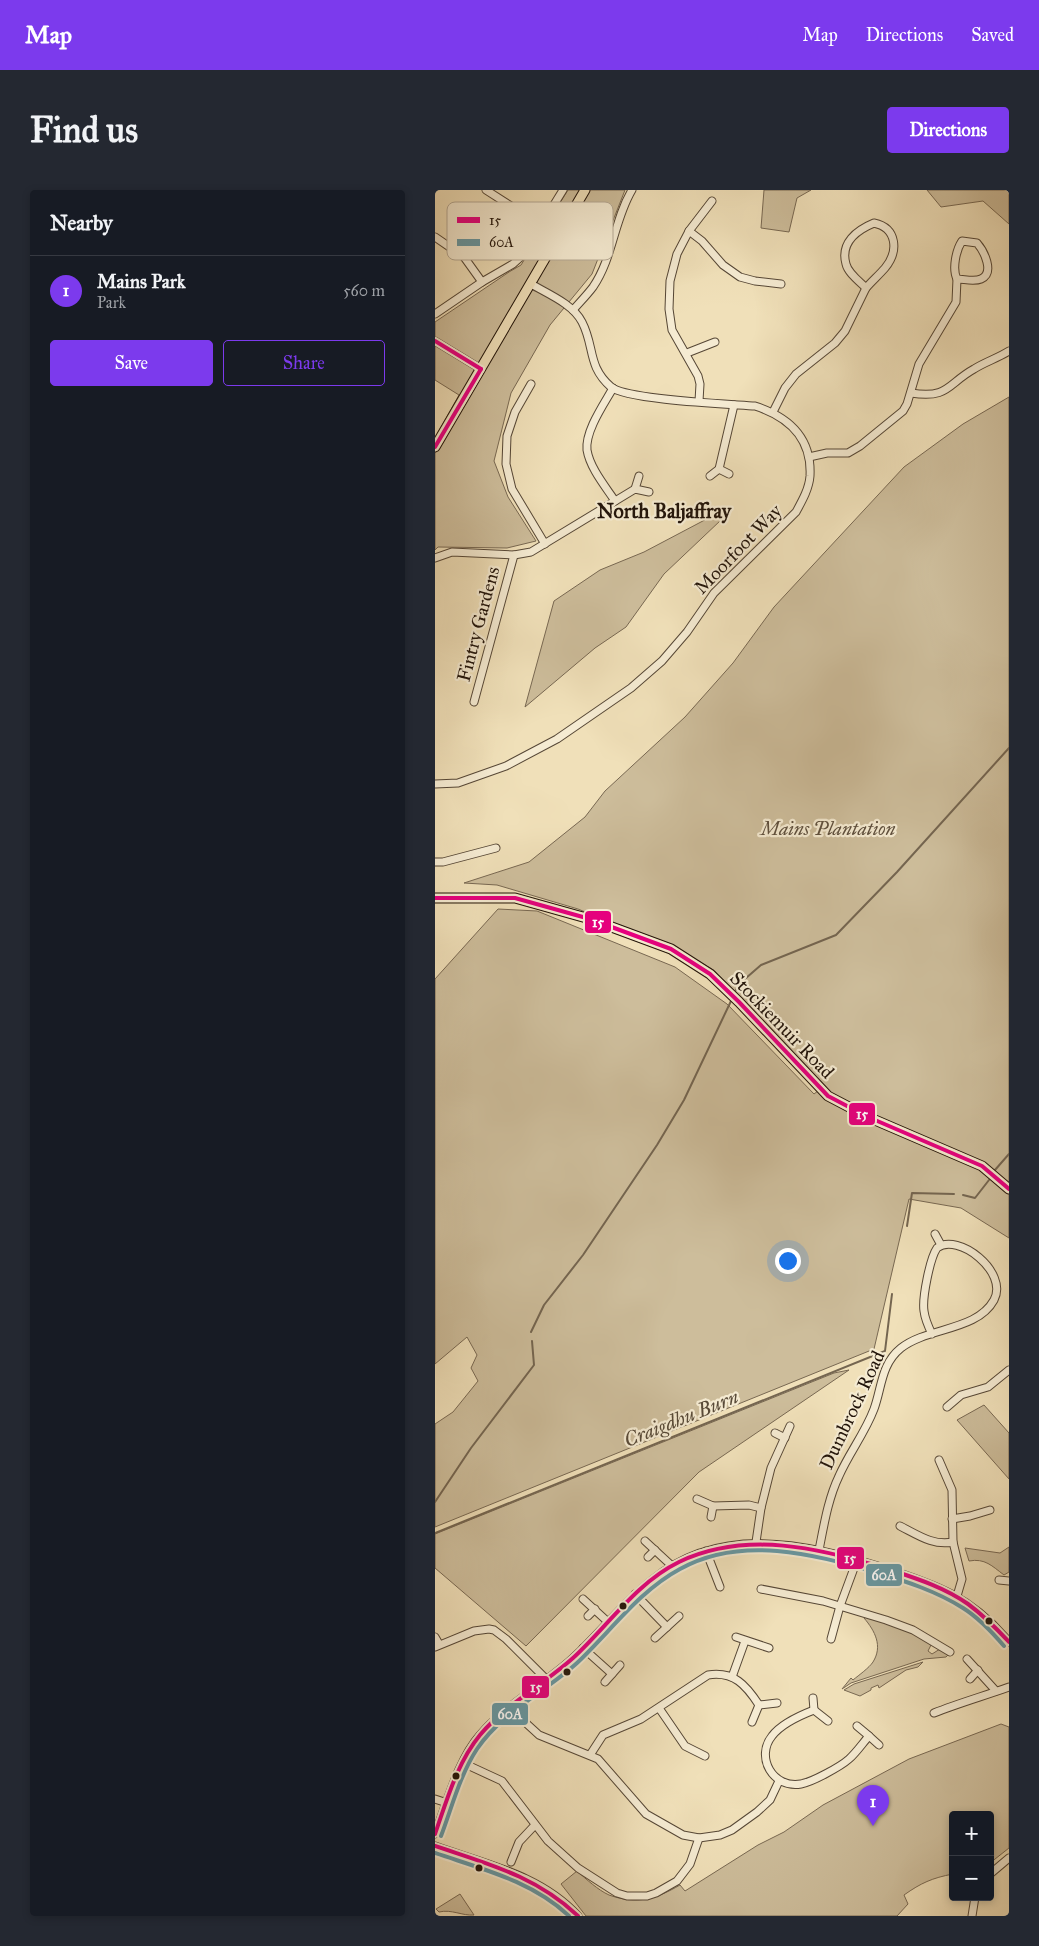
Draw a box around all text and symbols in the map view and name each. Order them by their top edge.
text: Map [25,20,72,50]
text: Map [802,24,838,46]
text: Directions [866,24,943,46]
text: Saved [971,24,1014,46]
button: Directions [887,107,1009,153]
text: Find us [30,109,138,152]
legend [447,202,613,260]
text: Nearby [50,210,113,236]
text: 15 [489,212,501,229]
text: 60A [489,234,514,251]
text: Mains Park [97,270,186,293]
text: 1 [63,281,69,300]
text: 560 m [343,281,385,300]
text: Park [97,293,126,312]
button: Save [50,340,213,386]
button: Share [223,340,385,386]
street label: Moorfoot Way [689,498,787,599]
district label: North Baljaffray [597,499,733,524]
street label: Fintry Gardens [452,564,504,684]
park label: Mains Plantation [759,817,895,840]
line badge: 15 [584,910,612,934]
text: 15 [592,914,604,931]
street label: Stockiemuir Road [725,967,839,1084]
line badge: 15 [848,1102,876,1126]
text: 15 [856,1106,868,1123]
your location [775,1248,801,1274]
street label: Dumbrock Road [814,1347,890,1473]
water label: Craigdhu Burn [620,1384,742,1452]
line badge: 15 [836,1546,865,1570]
text: 15 [844,1550,856,1567]
line badge: 60A [865,1563,903,1587]
text: 60A [872,1567,897,1584]
unlabelled marker [618,1601,628,1611]
unlabelled marker [984,1616,994,1626]
unlabelled marker [562,1667,572,1677]
line badge: 15 [521,1675,550,1699]
text: 15 [530,1679,542,1696]
line badge: 60A [491,1702,529,1726]
text: 60A [498,1706,523,1723]
unlabelled marker [451,1771,461,1781]
pin: 1 [857,1785,889,1826]
map controls [949,1811,994,1901]
button: + [949,1811,994,1856]
button: − [949,1856,994,1901]
unlabelled marker [474,1863,484,1873]

